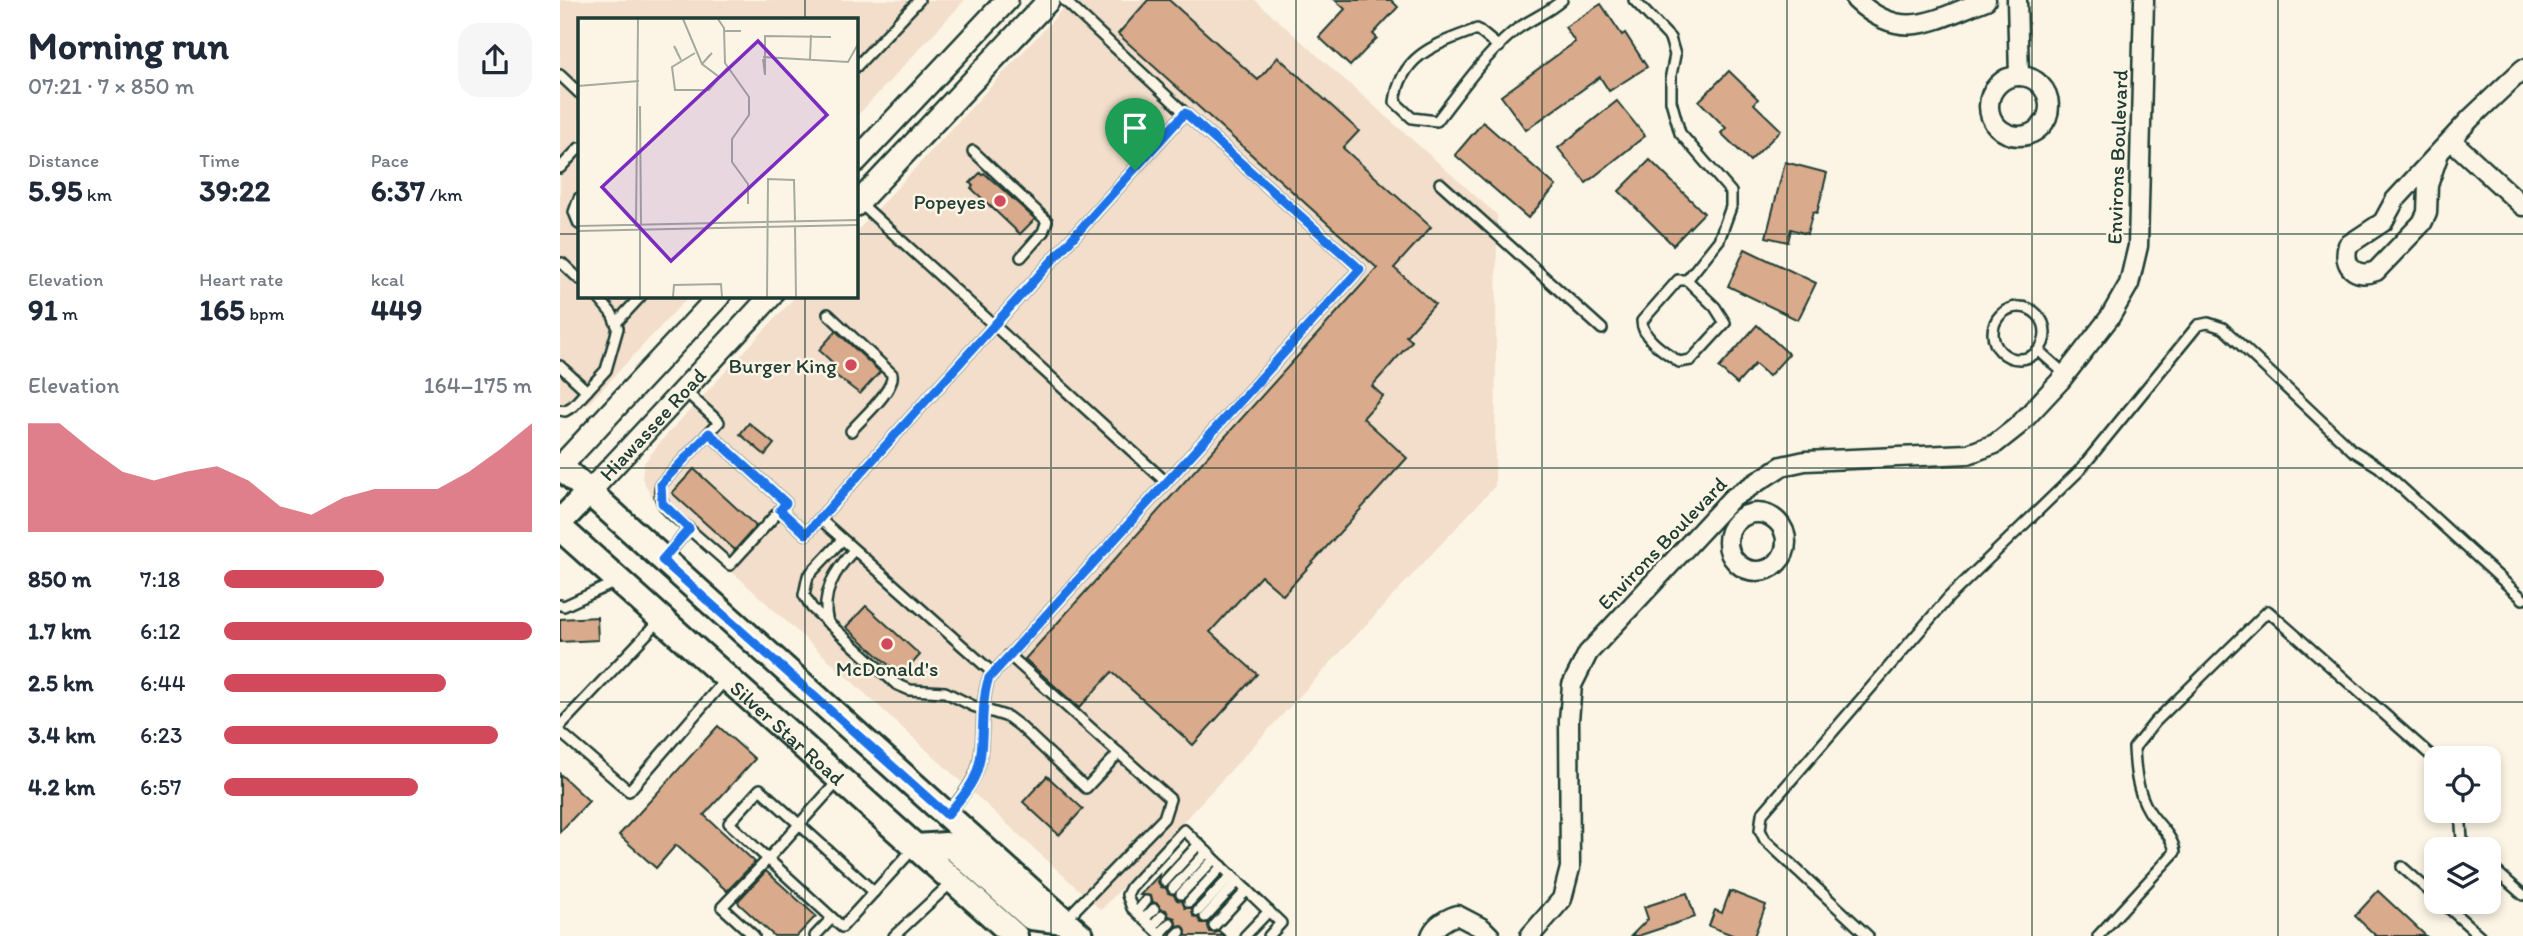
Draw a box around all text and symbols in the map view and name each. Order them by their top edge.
inset map [578,18,858,298]
text: Morning run [28,23,229,69]
button: share [458,23,532,97]
street label: Environs Boulevard [2101,68,2133,245]
text: 07:21 · 7 × 850 m [28,72,194,100]
pin [1105,98,1165,170]
icon: arrive [1116,109,1154,147]
text: Distance [28,149,99,172]
text: Time [199,149,240,172]
text: Pace [371,149,409,172]
text: 5.95 [28,172,83,209]
text: 39:22 [199,172,270,209]
text: 6:37 [371,172,425,209]
text: km [83,183,112,206]
text: /km [425,183,463,206]
place label: Popeyes [913,189,986,214]
marker: Popeyes [992,193,1008,209]
text: Elevation [28,268,104,291]
text: Heart rate [199,268,283,291]
text: kcal [371,268,404,291]
text: 91 [28,291,58,328]
text: 165 [199,291,245,328]
text: 449 [371,291,422,328]
text: m [58,302,78,325]
text: bpm [245,302,284,325]
place label: Burger King [728,353,837,378]
marker: Burger King [843,357,859,373]
street label: Hiawassee Road [594,362,711,485]
text: Elevation [28,371,119,399]
text: 164–175 m [424,371,532,399]
street label: Environs Boulevard [1592,471,1732,615]
text: 850 m [28,565,91,593]
text: 7:18 [140,565,180,593]
text: 1.7 km [28,617,91,645]
text: 6:12 [140,617,181,645]
marker: McDonald's [879,636,895,652]
place label: McDonald's [836,656,938,681]
text: 2.5 km [28,669,93,697]
text: 6:44 [140,669,185,697]
street label: Silver Star Road [726,675,850,790]
text: 3.4 km [28,721,96,749]
text: 6:23 [140,721,182,749]
map controls [2424,746,2501,914]
button: locate [2424,746,2501,823]
text: 4.2 km [28,773,95,801]
text: 6:57 [140,773,181,801]
button: layers [2424,837,2501,914]

